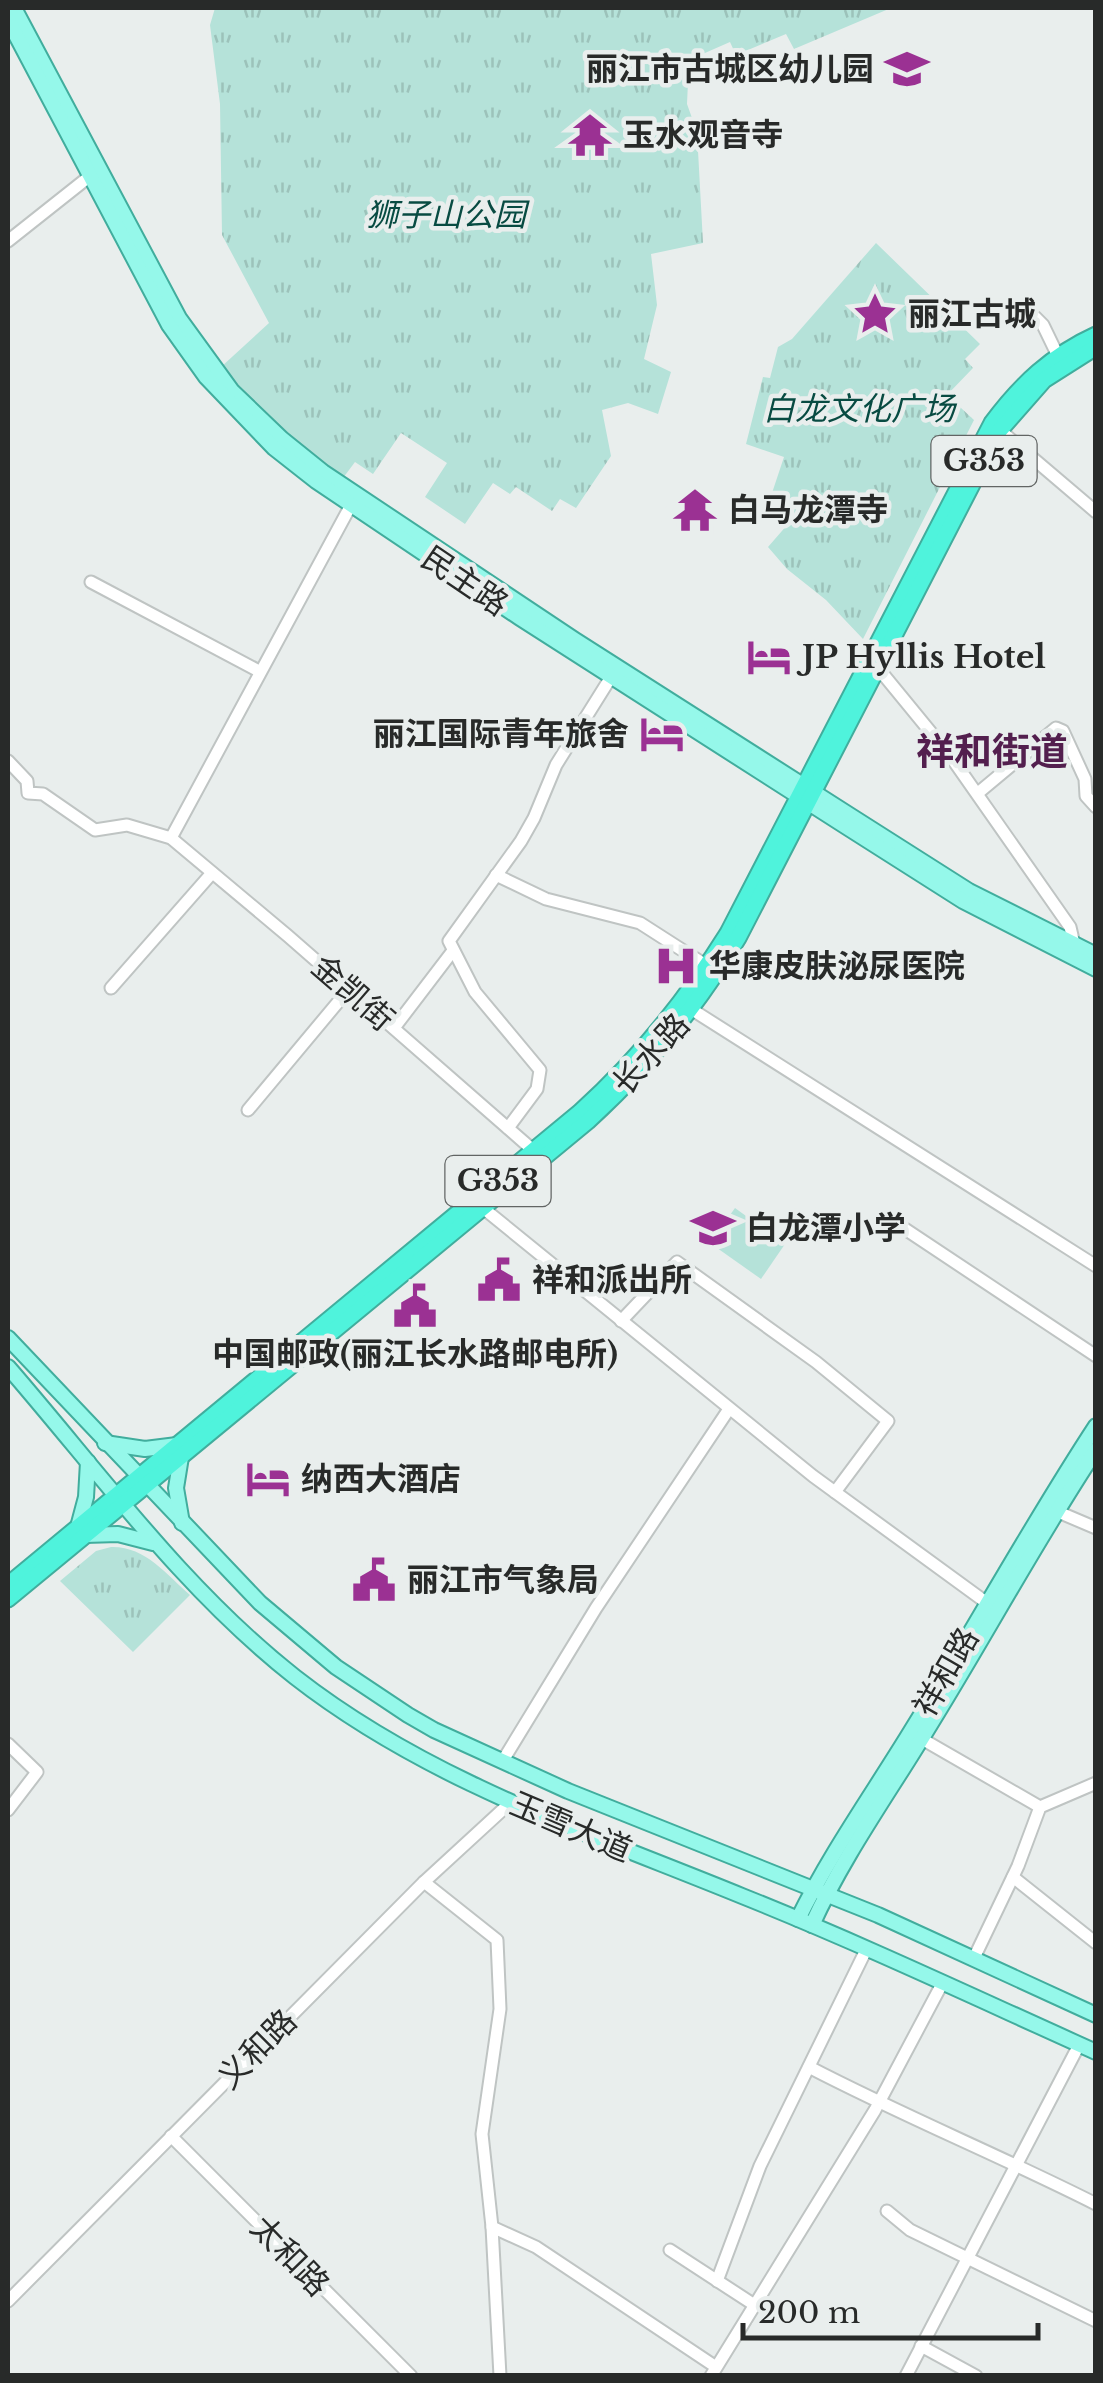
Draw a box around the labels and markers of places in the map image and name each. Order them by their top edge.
school or university icon: 丽江市古城区幼儿园 [883,45,931,93]
place label: 丽江市古城区幼儿园 [586,49,874,89]
temple icon: 玉水观音寺 [566,111,614,159]
place label: 玉水观音寺 [623,115,783,155]
place icon: 丽江古城 [851,290,899,338]
place label: 丽江古城 [908,294,1036,334]
temple icon: 白马龙潭寺 [671,486,719,534]
place label: 白马龙潭寺 [728,490,888,530]
hotel icon: JP Hyllis Hotel [745,633,793,681]
place label: JP Hyllis Hotel [796,637,1046,677]
hotel icon: 丽江国际青年旅舍 [638,710,686,758]
place label: 丽江国际青年旅舍 [373,714,629,754]
hospital icon: 华康皮肤泌尿医院 [652,942,700,990]
place label: 华康皮肤泌尿医院 [709,946,965,986]
school or university icon: 白龙潭小学 [689,1204,737,1252]
place label: 白龙潭小学 [746,1208,906,1248]
public building icon: 祥和派出所 [475,1256,523,1304]
place label: 祥和派出所 [532,1260,692,1300]
public building icon: 中国邮政(丽江长水路邮电所) [391,1282,439,1330]
place label: 中国邮政(丽江长水路邮电所) [212,1334,618,1374]
hotel icon: 纳西大酒店 [244,1455,292,1503]
place label: 纳西大酒店 [301,1459,461,1499]
public building icon: 丽江市气象局 [350,1556,398,1604]
place label: 丽江市气象局 [407,1560,599,1600]

